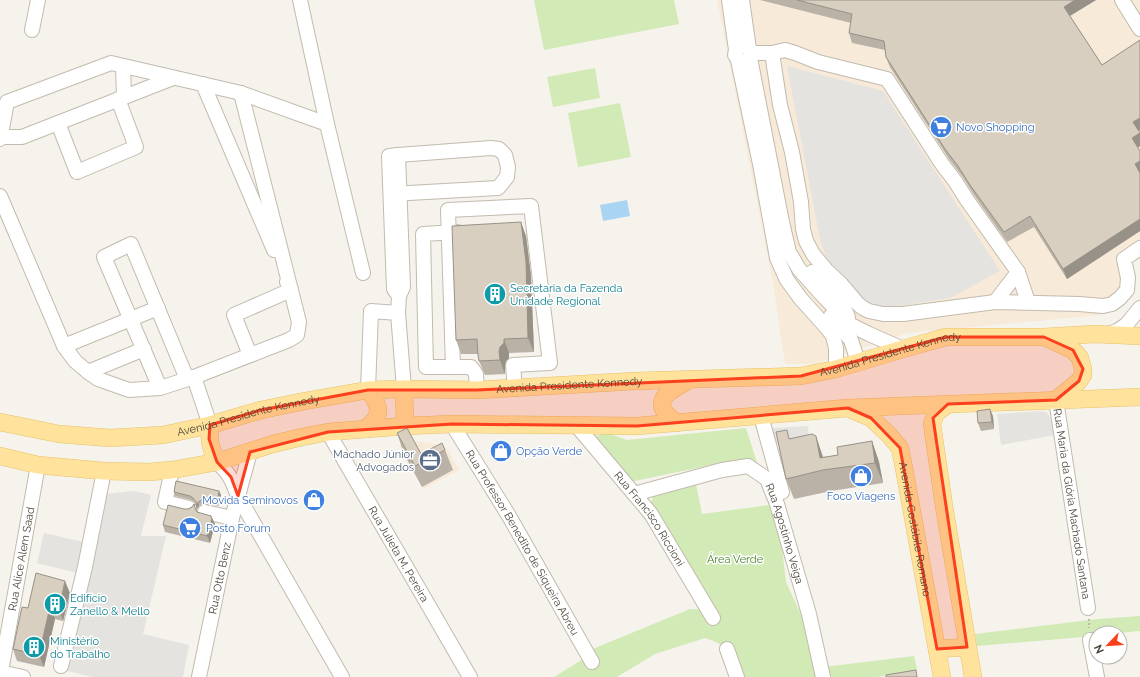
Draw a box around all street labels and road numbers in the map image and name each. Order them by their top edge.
street label: Avenida Presidente Kennedy [818,330,961,379]
street label: Avenida Presidente Kennedy [496,375,643,396]
street label: Avenida Presidente Kennedy [176,393,321,439]
street label: Rua Maria da Glória Machado Santana [1050,408,1093,600]
street label: Rua Professor Benedito de Siqueira Abreu [463,448,581,638]
street label: Avenida Costábile Romano [896,461,933,598]
street label: Rua Francisco Riccioni [611,469,687,569]
street label: Rua Agostinho Veiga [762,482,806,585]
street label: Rua Julieta M. Pereira [365,504,431,604]
street label: Rua Alice Alem Saad [6,506,37,612]
street label: Rua Otto Benz [206,541,234,615]

